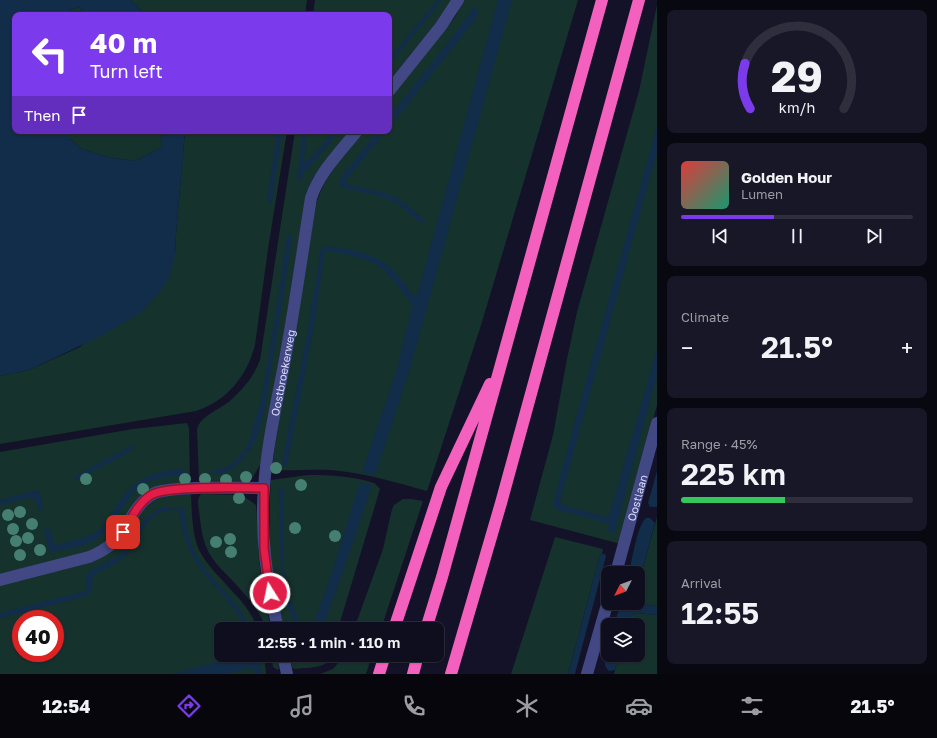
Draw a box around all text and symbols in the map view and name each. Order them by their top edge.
text: 40 m [90,26,157,59]
icon: left [24,28,76,80]
text: 29 [771,51,823,101]
text: Turn left [90,60,163,82]
text: km/h [779,99,815,116]
icon: arrive [68,104,90,126]
text: Then [24,106,60,124]
text: Golden Hour [741,168,832,186]
text: Lumen [741,186,783,202]
icon: previous [709,225,731,247]
icon: pause [786,225,808,247]
icon: next [863,225,885,247]
text: Climate [681,309,729,325]
street label: Oostbroekerweg [268,328,297,417]
text: 21.5° [761,329,833,365]
text: − [681,334,693,361]
text: + [901,334,913,361]
text: Range · 45% [681,436,757,452]
text: 225 km [681,456,786,492]
street label: Oostlaan [624,473,649,522]
pin [106,515,140,549]
icon: arrive [112,521,134,543]
north arrow [601,566,645,610]
map controls [601,566,645,662]
position arrow [249,572,291,614]
text: Arrival [681,575,722,591]
text: 12:55 [681,595,759,631]
speed limit sign: 40 [12,610,64,662]
button: layers [601,618,645,662]
text: 12:55 · 1 min · 110 m [258,633,400,651]
icon: directions [175,692,203,720]
icon: music [288,692,316,720]
icon: phone [400,692,428,720]
icon: climate [513,692,541,720]
icon: car [625,692,653,720]
icon: filters [738,692,766,720]
text: 12:54 [42,695,91,717]
text: 21.5° [851,695,895,717]

